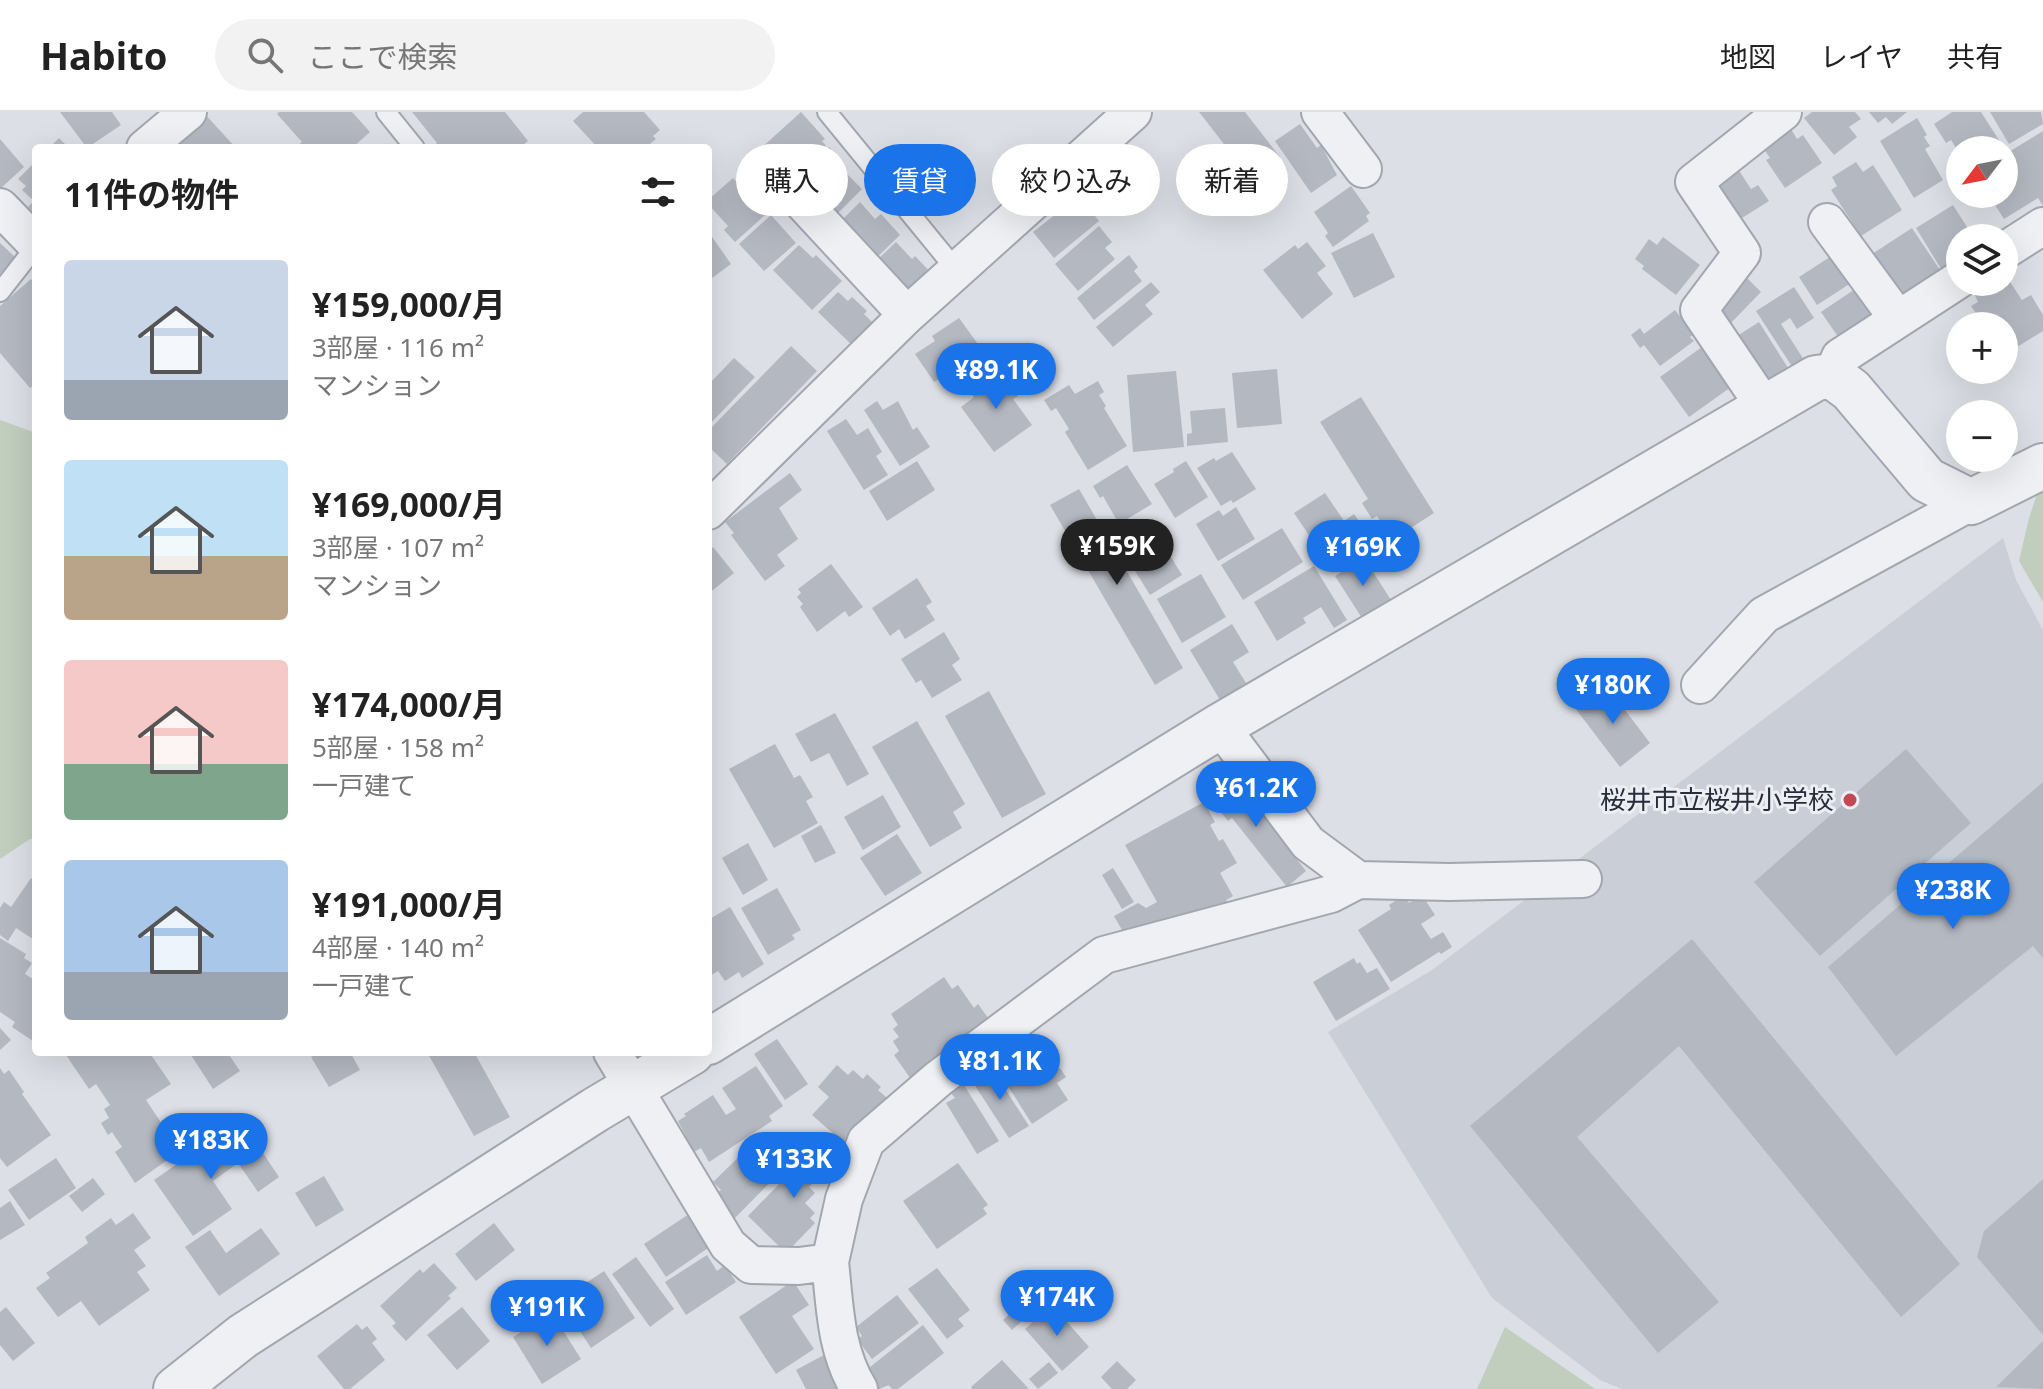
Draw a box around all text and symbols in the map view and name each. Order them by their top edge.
search box [215,19,775,91]
text: Habito [40,29,167,81]
icon: search [243,33,287,77]
text: ここで検索 [307,36,457,77]
text: 地図 [1720,37,1776,75]
text: レイヤ [1820,37,1903,75]
text: 共有 [1947,37,2003,75]
north arrow [1946,136,2018,208]
map controls [1946,136,2018,472]
chip: 購入 [736,144,848,216]
chip: 賃貸 [864,144,976,216]
chip: 絞り込み [992,144,1160,216]
chip: 新着 [1176,144,1288,216]
icon: filters [636,170,680,214]
text: 11件の物件 [64,171,239,217]
button: layers [1946,224,2018,296]
text: ¥159,000/月 [312,281,506,327]
icon: home [128,292,224,388]
button: + [1946,312,2018,384]
text: 3部屋 · 116 m² [312,329,484,365]
pin: ¥89.1K [931,343,1061,411]
text: ¥89.1K [954,351,1038,387]
text: マンション [312,367,442,403]
button: − [1946,400,2018,472]
text: ¥169,000/月 [312,481,506,527]
icon: home [128,492,224,588]
pin: ¥159K [1061,519,1173,587]
pin: ¥169K [1307,520,1419,588]
text: ¥159K [1079,527,1155,563]
text: ¥169K [1325,528,1401,564]
text: 3部屋 · 107 m² [312,529,484,565]
text: マンション [312,567,442,603]
pin: ¥180K [1557,658,1669,726]
text: ¥180K [1575,666,1651,702]
text: ¥174,000/月 [312,681,506,727]
icon: home [128,692,224,788]
text: 5部屋 · 158 m² [312,729,484,765]
pin: ¥61.2K [1191,761,1321,829]
text: 一戸建て [312,767,416,803]
text: ¥61.2K [1214,769,1298,805]
place label: 桜井市立桜井小学校 [1600,781,1834,817]
marker: 桜井市立桜井小学校 [1841,791,1859,809]
pin: ¥238K [1897,863,2009,931]
text: ¥238K [1915,871,1991,907]
text: ¥191,000/月 [312,881,506,927]
icon: home [128,892,224,988]
text: 4部屋 · 140 m² [312,929,484,965]
text: 一戸建て [312,967,416,1003]
pin: ¥81.1K [935,1034,1065,1102]
text: ¥81.1K [958,1042,1042,1078]
pin: ¥183K [155,1113,267,1181]
text: ¥183K [173,1121,249,1157]
pin: ¥133K [738,1132,850,1200]
text: ¥133K [756,1140,832,1176]
pin: ¥174K [1001,1270,1113,1338]
text: ¥174K [1019,1278,1095,1314]
pin: ¥191K [491,1280,603,1348]
text: ¥191K [509,1288,585,1324]

